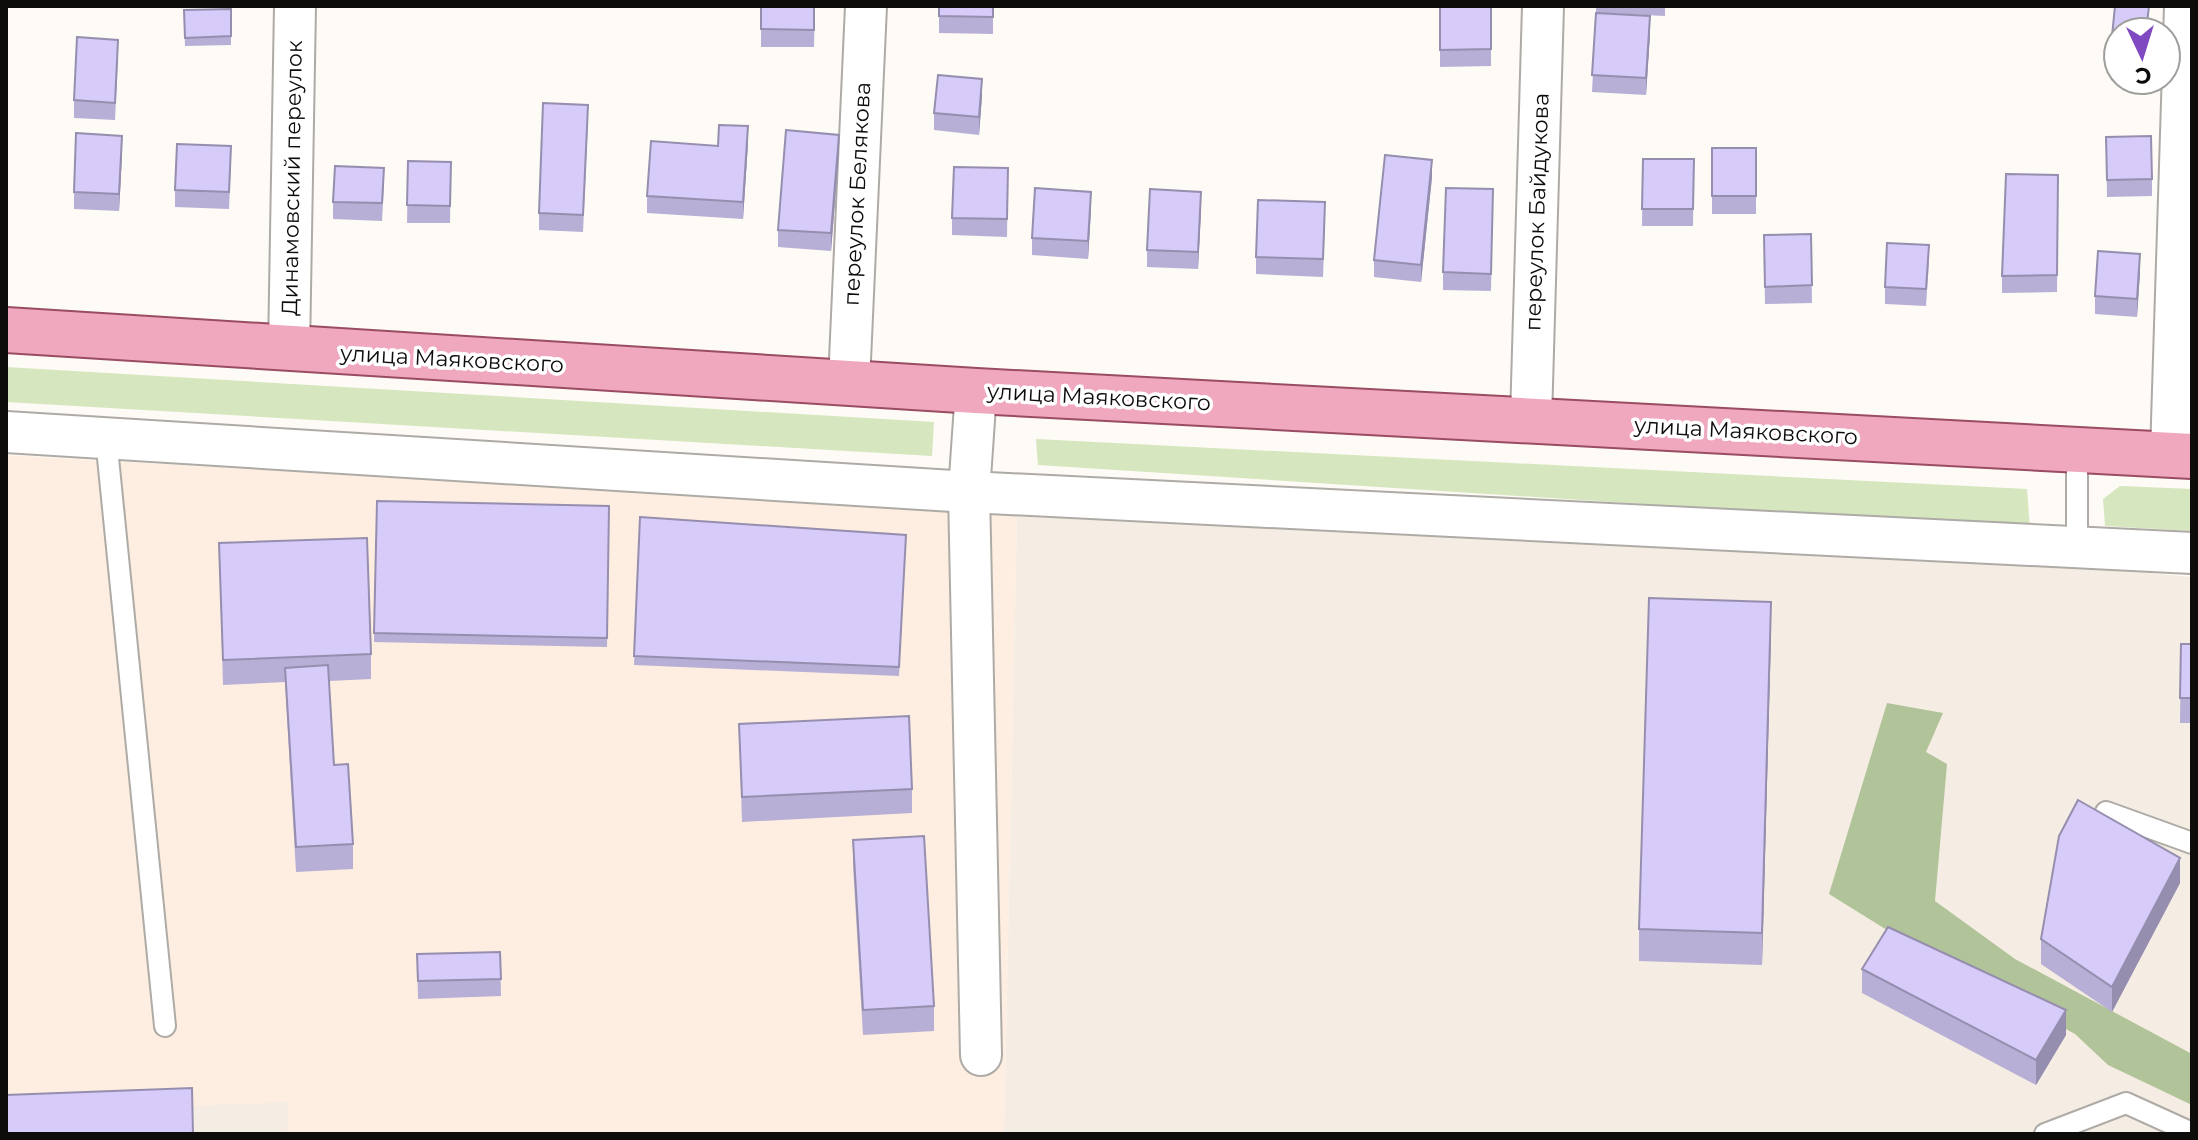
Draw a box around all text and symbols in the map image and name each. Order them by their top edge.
north arrow [2102,16,2182,96]
street label: Динамовский переулок [276,40,308,316]
text: С [2134,61,2152,89]
street label: переулок Белякова [838,81,876,307]
street label: переулок Байдукова [1519,92,1555,332]
street label: улица Маяковского [338,340,565,378]
street label: улица Маяковского [985,378,1212,416]
street label: улица Маяковского [1632,412,1859,450]

